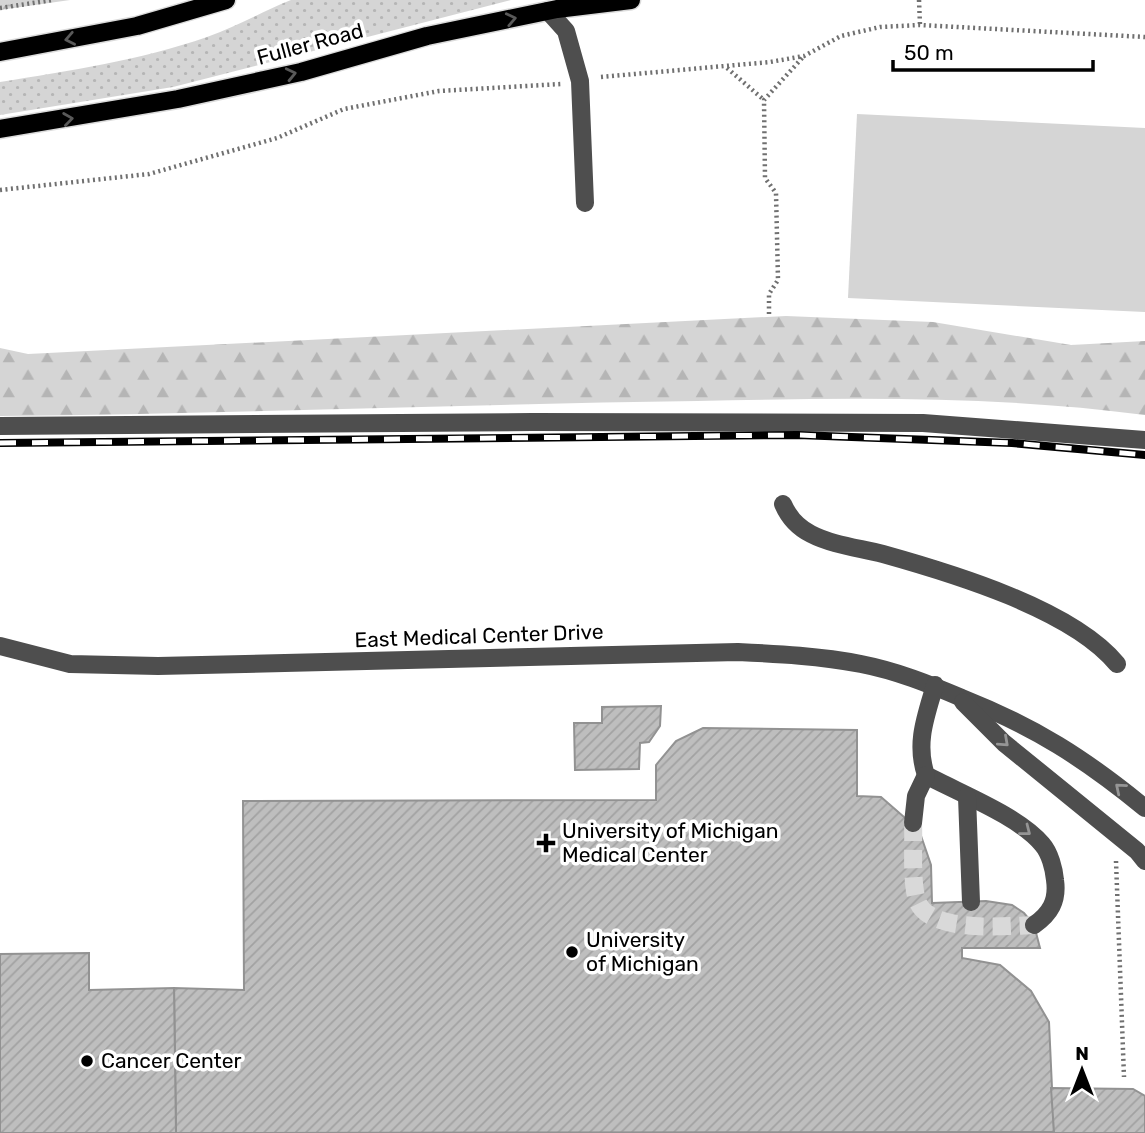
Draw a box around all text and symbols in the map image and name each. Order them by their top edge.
one-way arrow [505,12,517,27]
street label: Fuller Road [254,17,366,70]
scale bar [893,28,1092,72]
one-way arrow [64,31,76,46]
text: 50 m [904,40,954,65]
one-way arrow [284,68,296,82]
one-way arrow [62,112,73,127]
street label: East Medical Center Drive [354,619,604,652]
one-way arrow [996,734,1009,746]
one-way arrow [1116,783,1128,796]
place label: University of Michigan Medical Center [562,818,778,867]
one-way arrow [1018,823,1031,836]
marker: University of Michigan Medical Center [536,833,556,853]
place label: University of Michigan [586,927,699,976]
marker: University of Michigan [564,944,580,960]
north arrow [1047,1035,1117,1105]
text: N [1075,1042,1089,1065]
place label: Cancer Center [101,1048,242,1073]
marker: Cancer Center [79,1053,95,1069]

